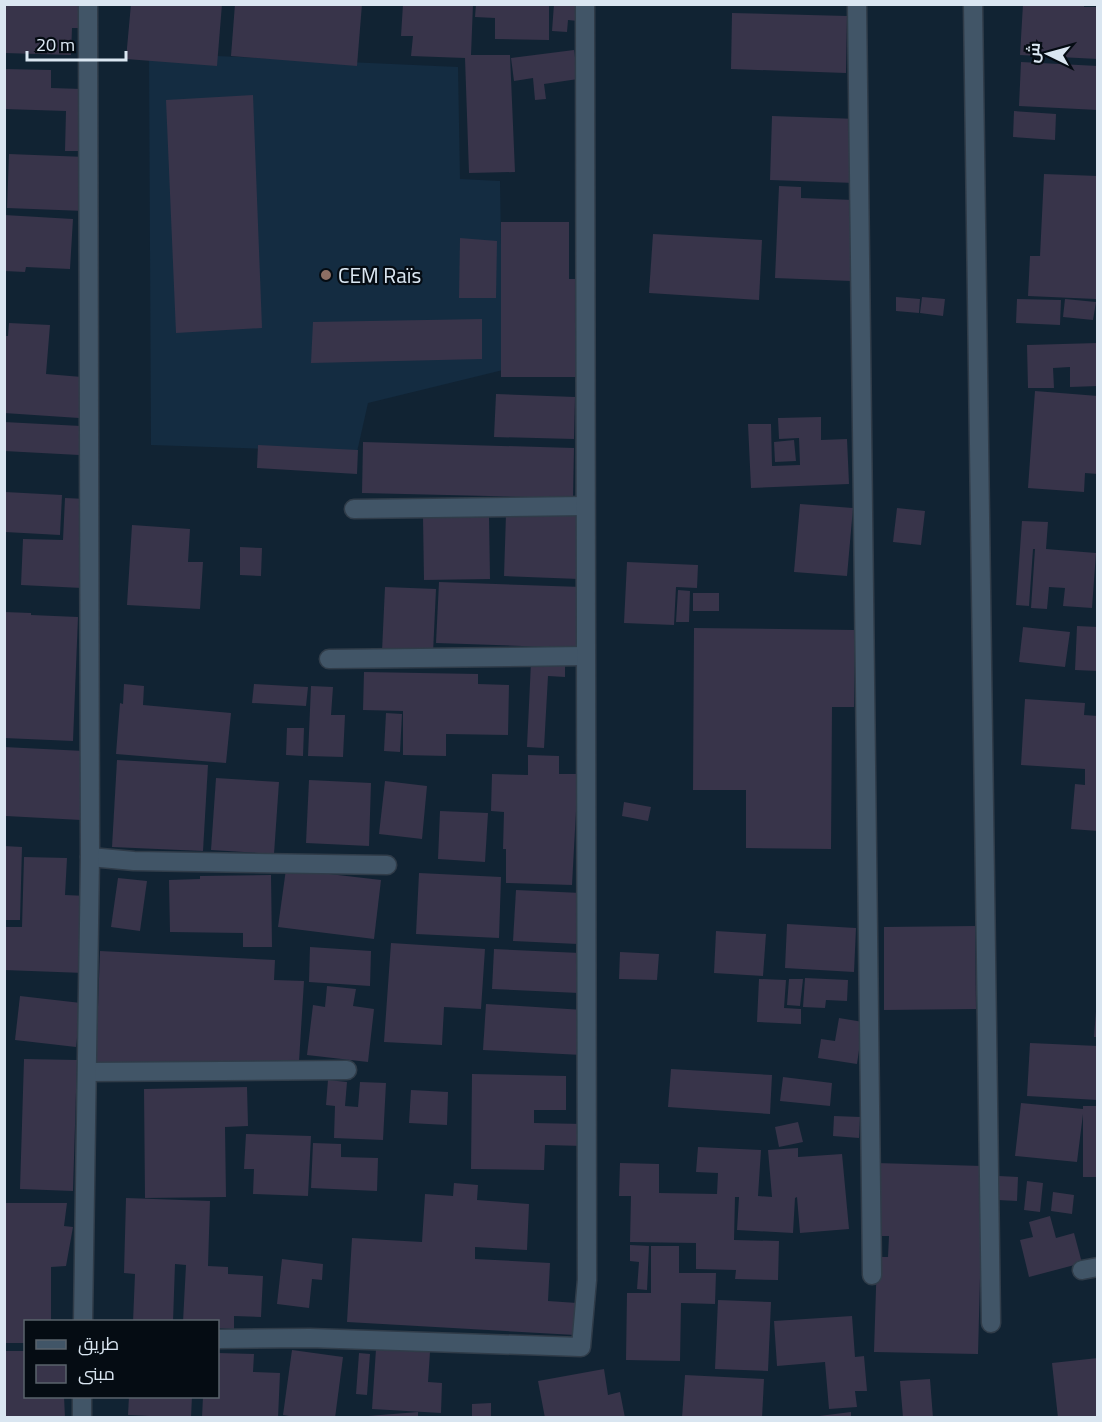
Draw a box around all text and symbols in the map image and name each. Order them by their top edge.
scale bar [27,24,126,62]
north arrow [1018,24,1078,84]
text: 20 m [36,28,75,61]
text: ش [1017,41,1049,64]
place label: CEM Raïs [338,256,421,295]
marker: CEM Raïs [319,268,333,282]
legend [24,1320,219,1398]
text: طريق [78,1327,119,1360]
text: مبنى [78,1357,115,1390]

